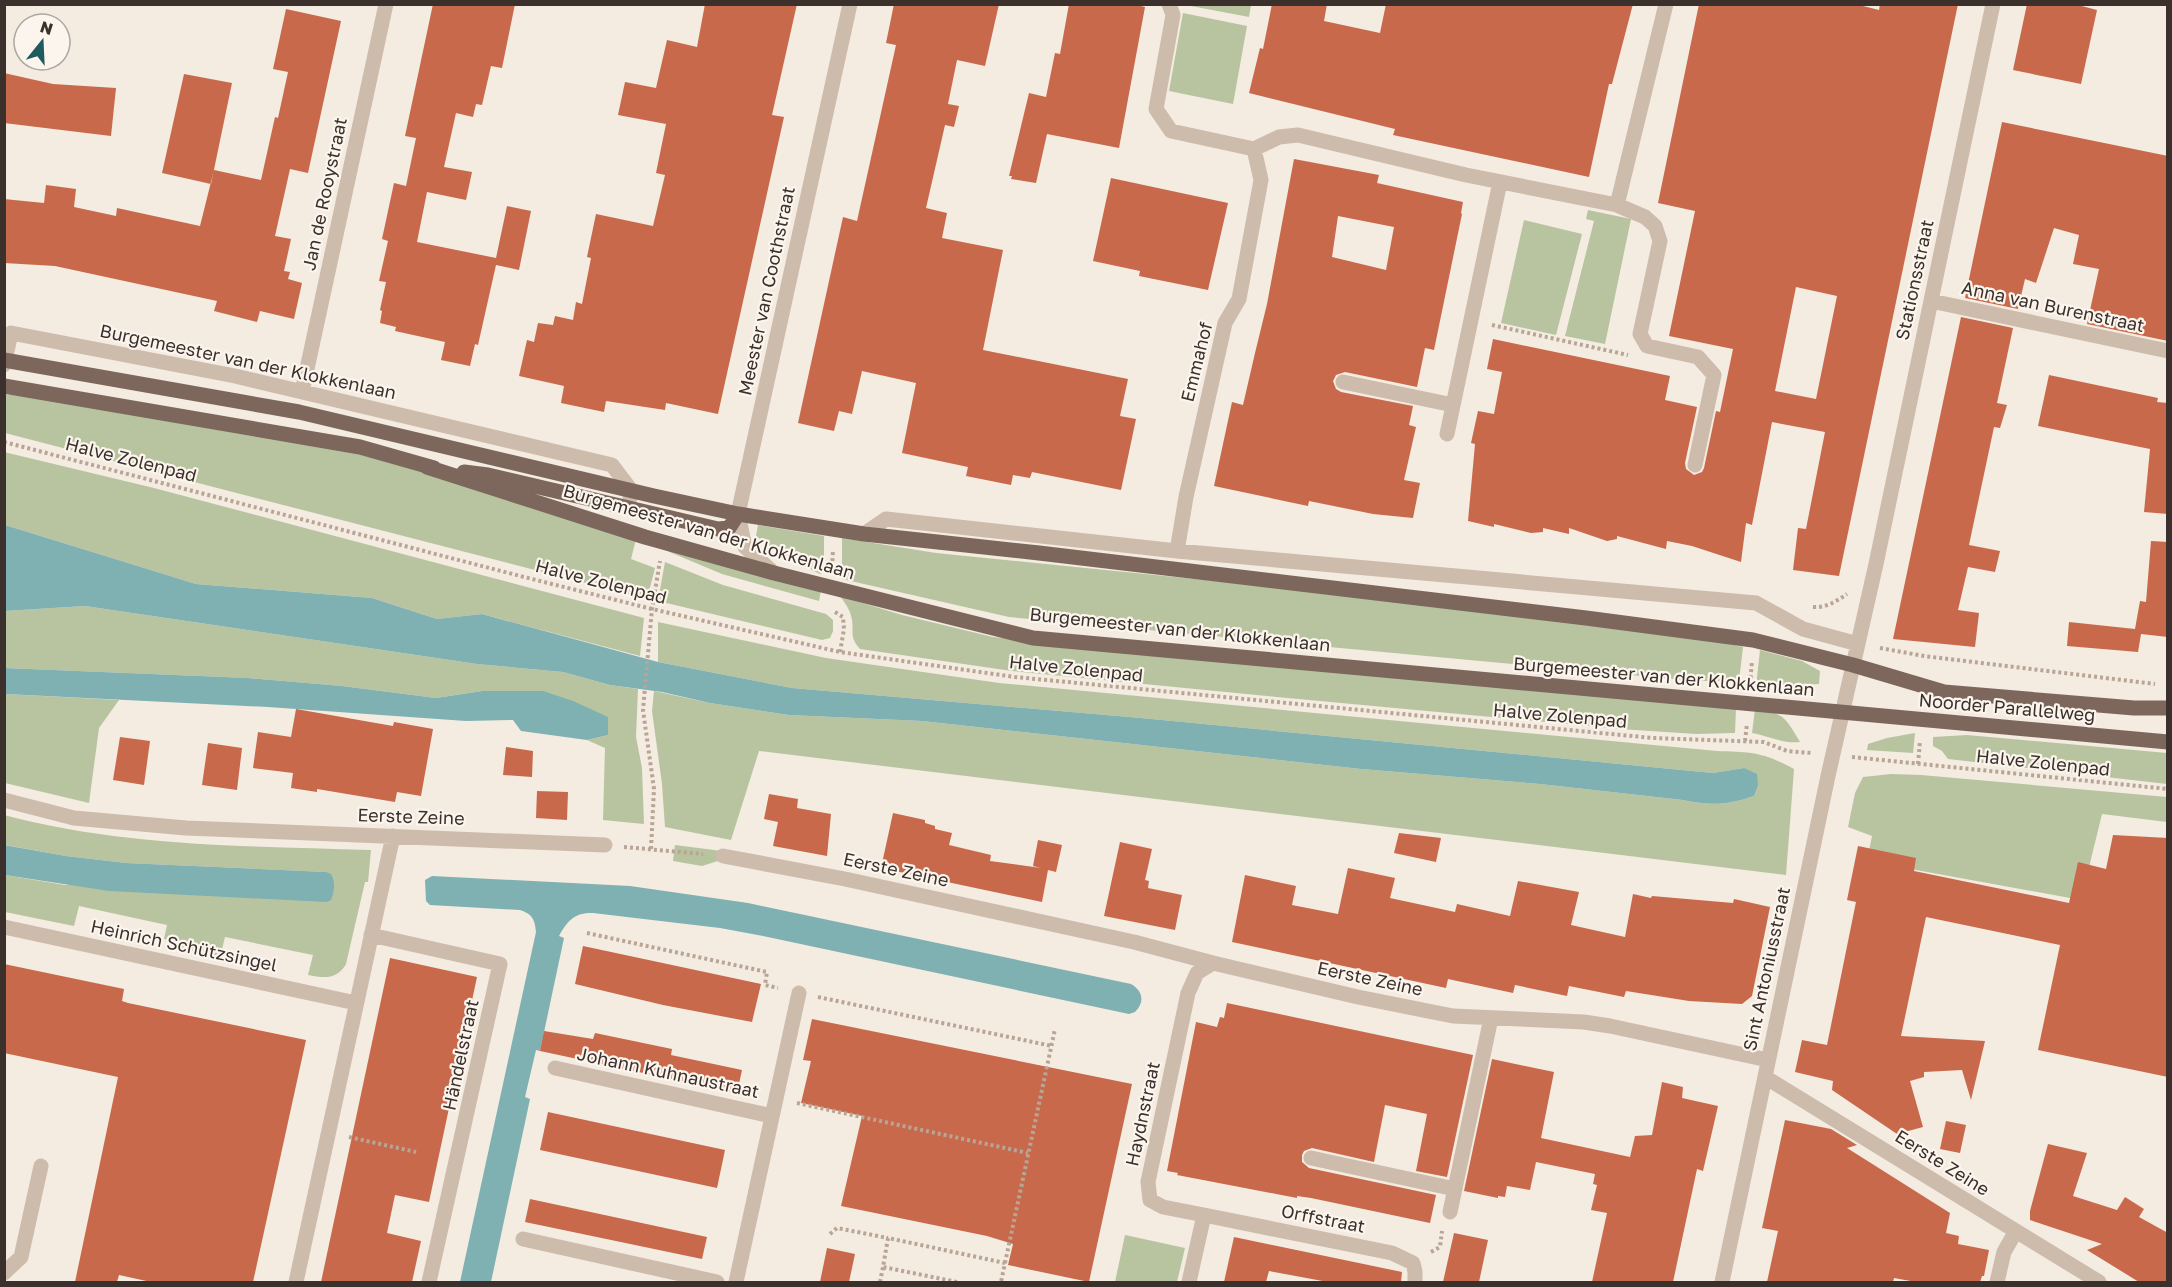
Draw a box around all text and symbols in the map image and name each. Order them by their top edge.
north arrow [12,12,72,72]
text: N [38,16,56,39]
street label: Jan de Rooystraat [297,115,351,272]
street label: Meester van Coothstraat [733,184,799,397]
street label: Stationsstraat [1891,217,1938,342]
street label: Anna van Burenstraat [1960,276,2147,336]
street label: Burgemeester van der Klokkenlaan [98,319,398,403]
street label: Emmahof [1176,319,1217,404]
street label: Halve Zolenpad [63,432,199,486]
street label: Burgemeester van der Klokkenlaan [561,479,858,583]
street label: Halve Zolenpad [533,554,669,608]
street label: Burgemeester van der Klokkenlaan [1029,602,1332,656]
street label: Halve Zolenpad [1008,650,1144,686]
street label: Burgemeester van der Klokkenlaan [1513,652,1816,700]
street label: Noorder Parallelweg [1918,688,2096,726]
street label: Halve Zolenpad [1492,698,1628,732]
street label: Halve Zolenpad [1975,744,2111,780]
street label: Eerste Zeine [357,803,465,829]
street label: Eerste Zeine [842,847,951,891]
street label: Sint Antoniusstraat [1738,885,1794,1053]
street label: Heinrich Schützsingel [89,915,280,976]
street label: Eerste Zeine [1316,956,1425,1000]
street label: Händelstraat [438,997,483,1112]
street label: Johann Kuhnaustraat [575,1042,761,1102]
street label: Haydnstraat [1120,1060,1164,1168]
street label: Eerste Zeine [1891,1124,1994,1200]
street label: Orffstraat [1279,1199,1367,1237]

